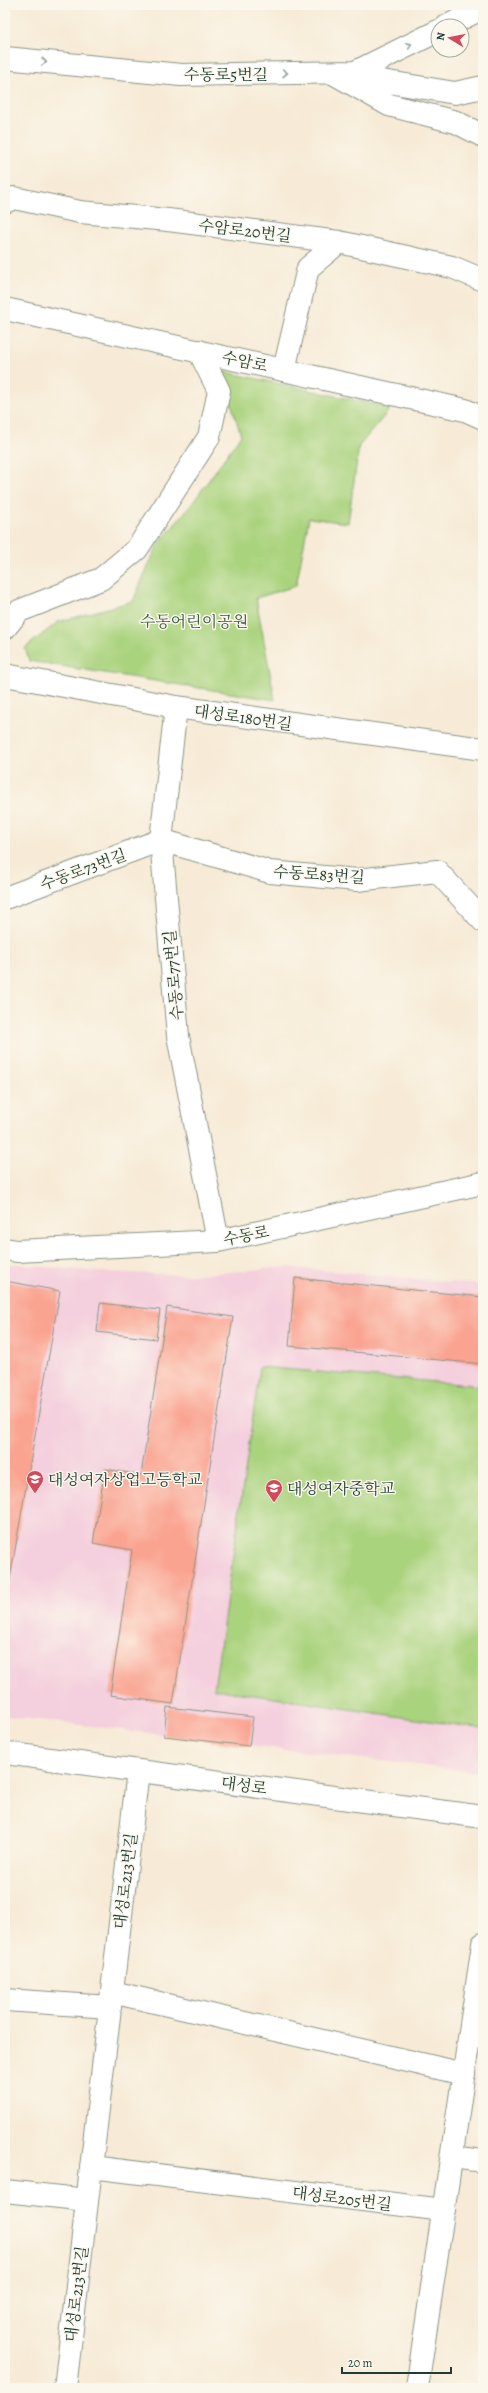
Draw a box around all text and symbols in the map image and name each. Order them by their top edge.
north arrow [430,18,470,58]
text: N [433,31,449,42]
one-way arrow [405,42,412,50]
one-way arrow [41,57,47,66]
street label: 수동로5번길 [184,64,268,86]
one-way arrow [282,69,288,77]
street label: 수암로20번길 [197,214,293,248]
street label: 수암로 [220,346,270,378]
park label: 수동어린이공원 [140,611,248,633]
street label: 대성로180번길 [192,700,293,736]
street label: 수동로73번길 [37,844,130,896]
street label: 수동로83번길 [272,861,365,889]
street label: 수동로77번길 [159,929,189,1021]
street label: 수동로 [221,1221,272,1251]
school or university icon: 대성여자상업고등학교 [25,1469,45,1494]
place label: 대성여자상업고등학교 [48,1469,203,1491]
school or university icon: 대성여자중학교 [264,1478,284,1503]
place label: 대성여자중학교 [287,1478,395,1500]
street label: 대성로 [219,1772,269,1800]
street label: 대성로213번길 [109,1832,143,1931]
street label: 대성로205번길 [291,2182,393,2216]
street label: 대성로213번길 [60,2245,94,2344]
scale bar [342,2349,451,2375]
text: 20 m [348,2355,372,2371]

